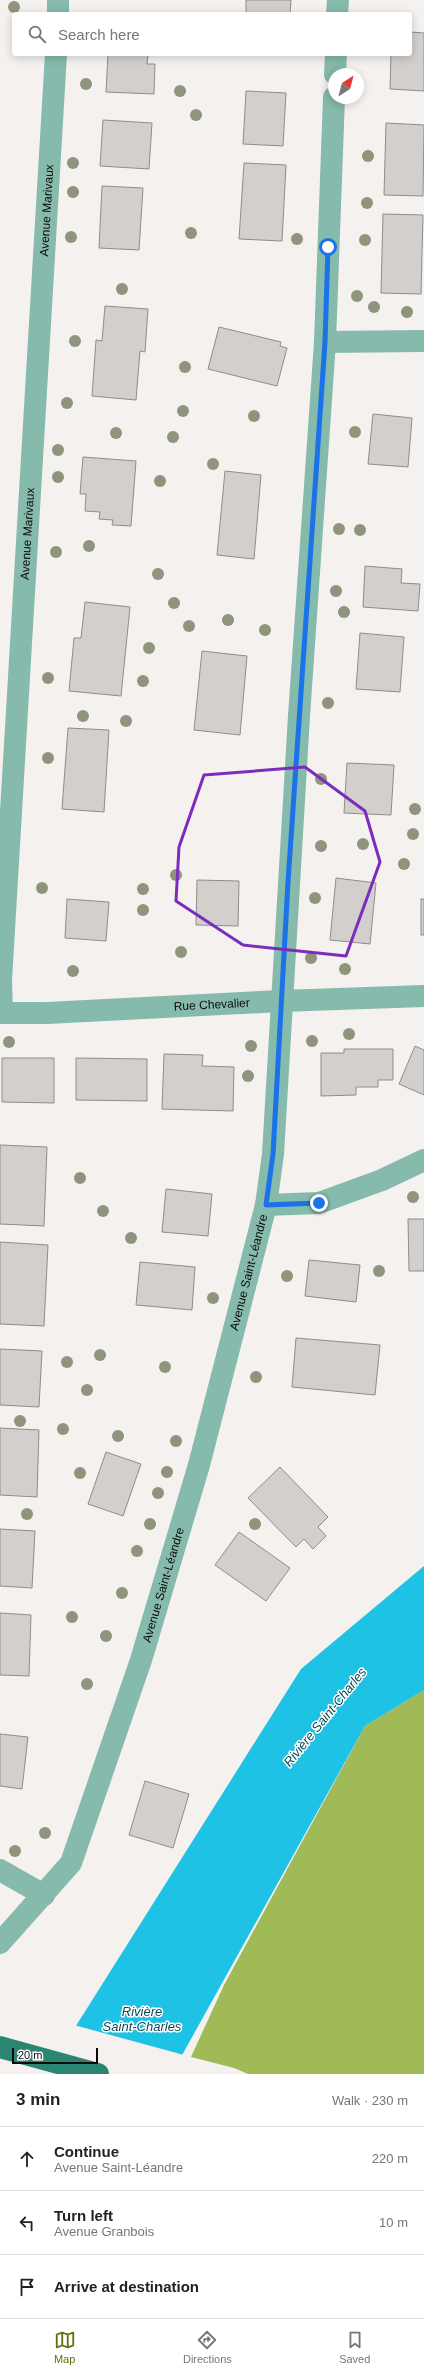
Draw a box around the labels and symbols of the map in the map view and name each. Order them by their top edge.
north arrow [328,68,364,104]
street label: Avenue Marivaux [37,164,56,257]
route start [319,238,337,256]
street label: Avenue Marivaux [18,487,37,580]
street label: Rue Chevalier [173,996,250,1013]
route end [310,1194,328,1212]
street label: Avenue Saint-Léandre [227,1213,270,1332]
street label: Avenue Saint-Léandre [140,1525,187,1644]
water label: Rivière Saint-Charles [281,1664,370,1769]
water label: Rivière Saint-Charles [103,2004,182,2034]
scale bar [12,2046,98,2065]

